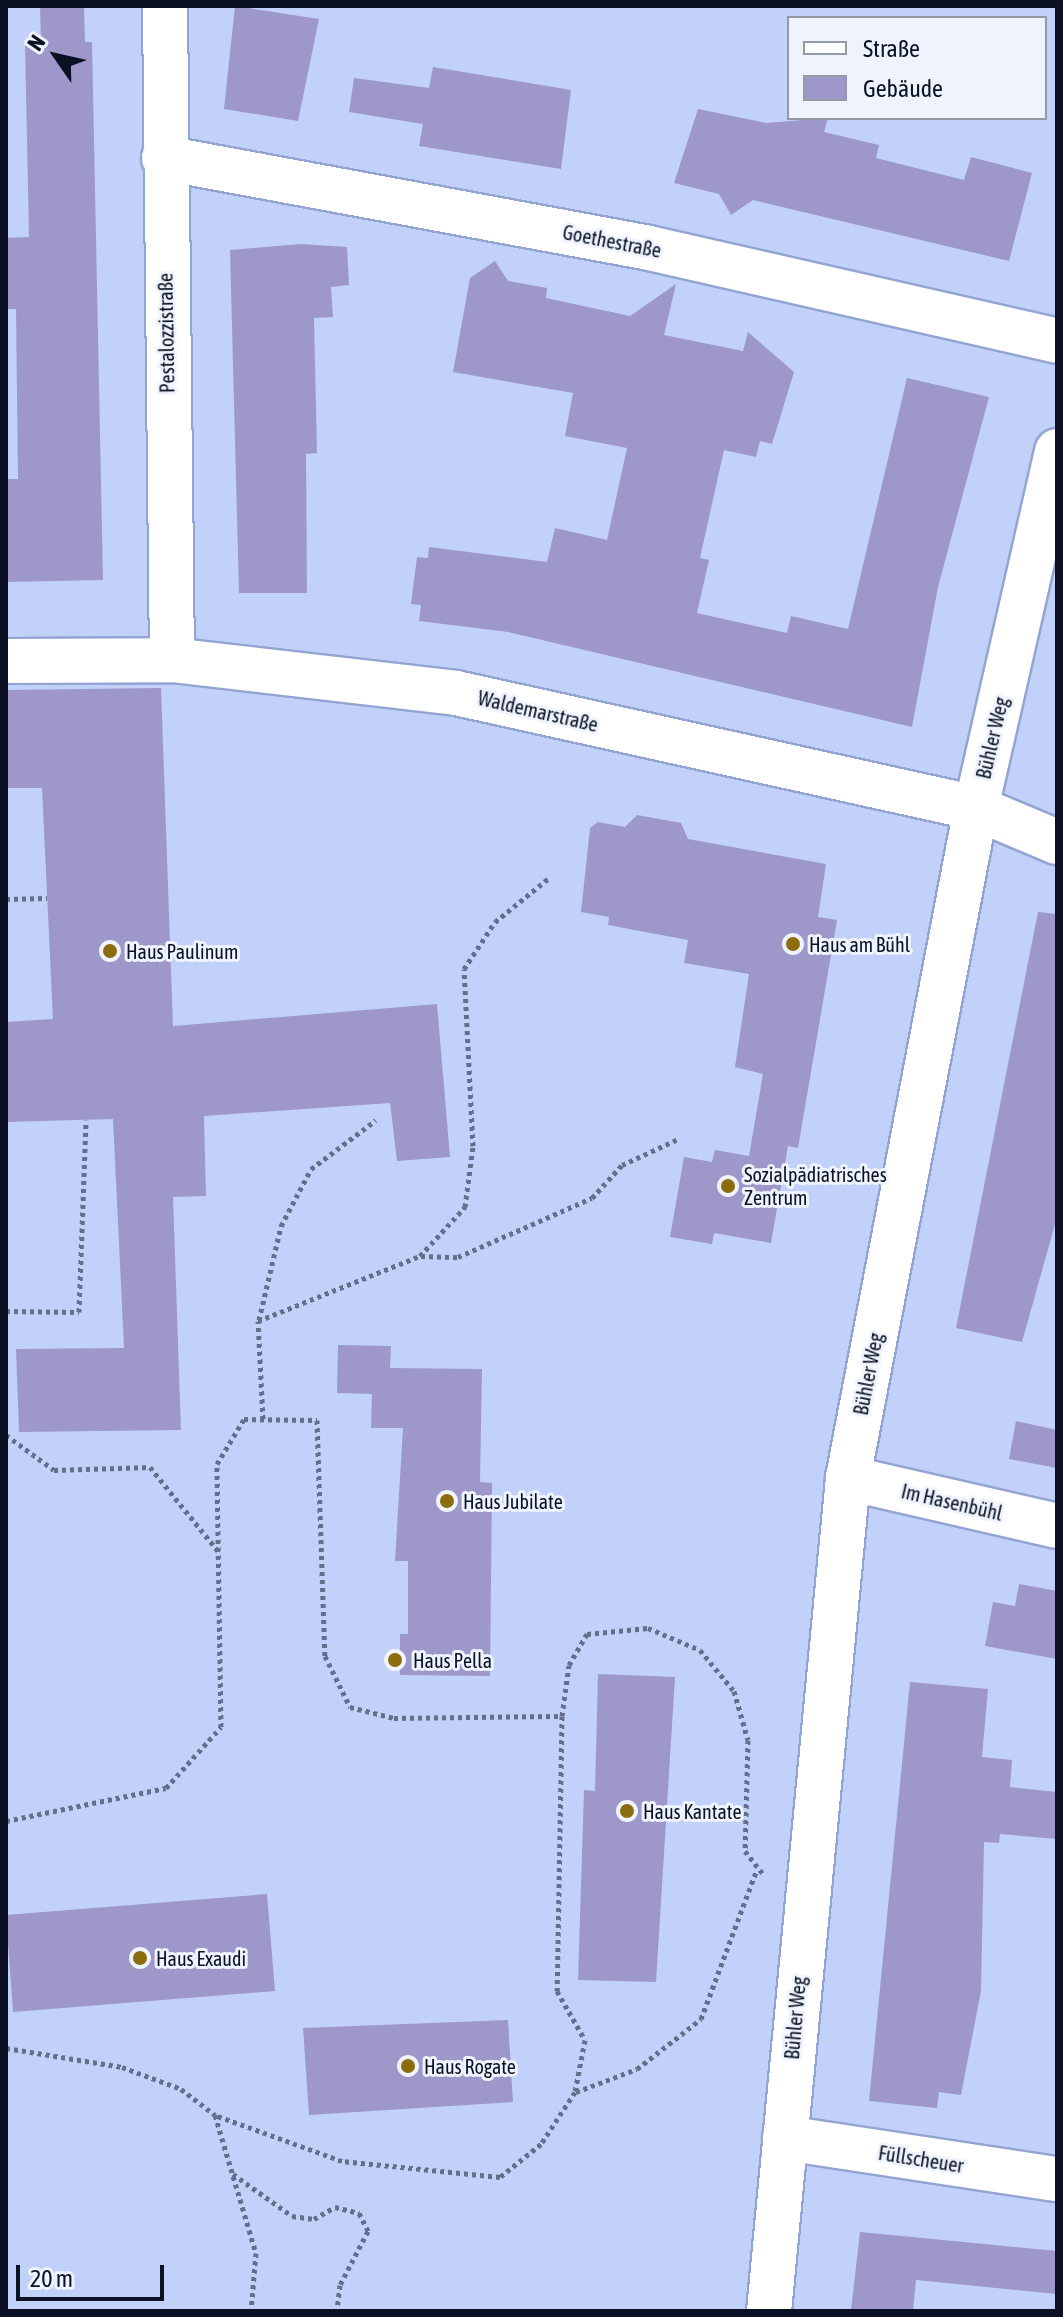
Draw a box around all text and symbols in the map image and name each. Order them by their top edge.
north arrow [16,16,96,96]
legend [787,16,1047,120]
text: N [22,30,51,55]
text: Straße [863,35,920,62]
text: Gebäude [863,75,943,102]
street label: Goethestraße [561,220,663,262]
street label: Pestalozzistraße [153,273,179,393]
street label: Waldemarstraße [476,686,600,736]
street label: Bühler Weg [971,695,1013,781]
place label: Haus am Bühl [809,932,910,956]
marker: Haus am Bühl [784,935,802,953]
place label: Haus Paulinum [126,939,238,963]
marker: Haus Paulinum [101,942,119,960]
place label: Sozialpädiatrisches Zentrum [744,1162,887,1209]
marker: Sozialpädiatrisches Zentrum [719,1177,737,1195]
street label: Bühler Weg [848,1331,888,1417]
street label: Im Hasenbühl [899,1479,1005,1525]
place label: Haus Jubilate [463,1489,563,1513]
marker: Haus Jubilate [438,1492,456,1510]
place label: Haus Pella [413,1648,492,1672]
marker: Haus Pella [384,1649,406,1671]
place label: Haus Kantate [643,1799,741,1823]
marker: Haus Kantate [618,1802,636,1820]
place label: Haus Exaudi [156,1946,246,1970]
marker: Haus Exaudi [131,1949,149,1967]
street label: Bühler Weg [779,1975,811,2061]
place label: Haus Rogate [424,2054,516,2078]
marker: Haus Rogate [399,2057,417,2075]
street label: Füllscheuer [877,2140,965,2178]
scale bar [20,2249,168,2299]
text: 20 m [30,2265,73,2292]

